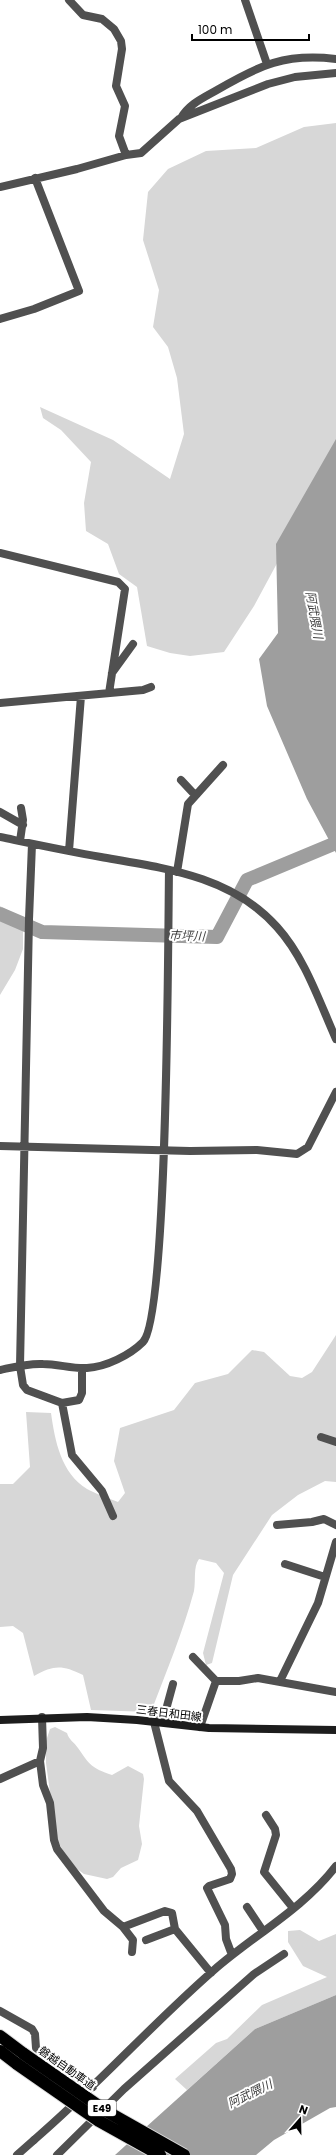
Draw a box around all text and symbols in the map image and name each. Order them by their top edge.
scale bar [192,16,309,42]
text: 100 m [198,21,232,38]
water label: 阿武隈川 [302,590,327,642]
water label: 市坪川 [169,926,207,945]
street label: 三春日和田線 [135,1701,203,1725]
street label: 磐越自動車道 [35,2043,99,2093]
water label: 阿武隈川 [224,2075,277,2112]
north arrow [280,2099,320,2139]
road number: E49 [88,2100,116,2116]
text: N [297,2101,310,2119]

